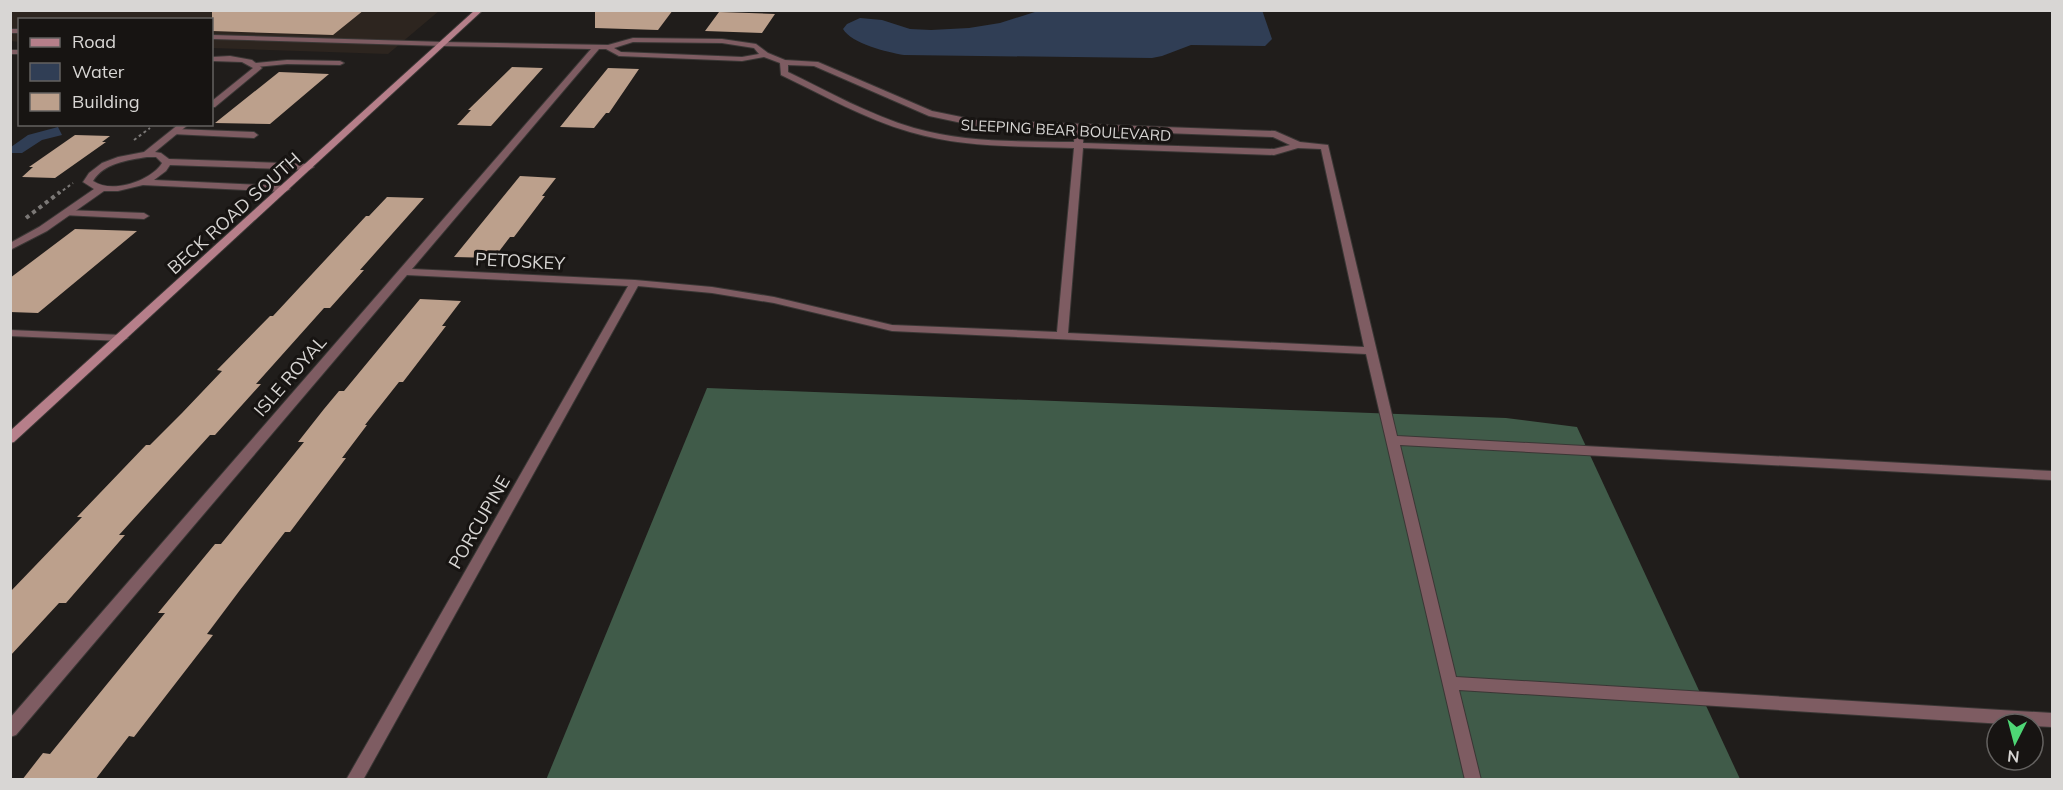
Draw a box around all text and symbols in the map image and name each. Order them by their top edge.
legend [18,18,213,126]
text: Road [72,30,116,53]
text: Water [72,60,125,83]
text: Building [72,90,140,113]
street label: SLEEPING BEAR BOULEVARD [960,115,1172,145]
street label: BECK ROAD SOUTH [163,147,305,279]
street label: PETOSKEY [474,247,567,275]
street label: ISLE ROYAL [249,331,331,421]
street label: PORCUPINE [443,471,515,573]
north arrow [1985,712,2045,772]
text: N [2006,746,2020,767]

